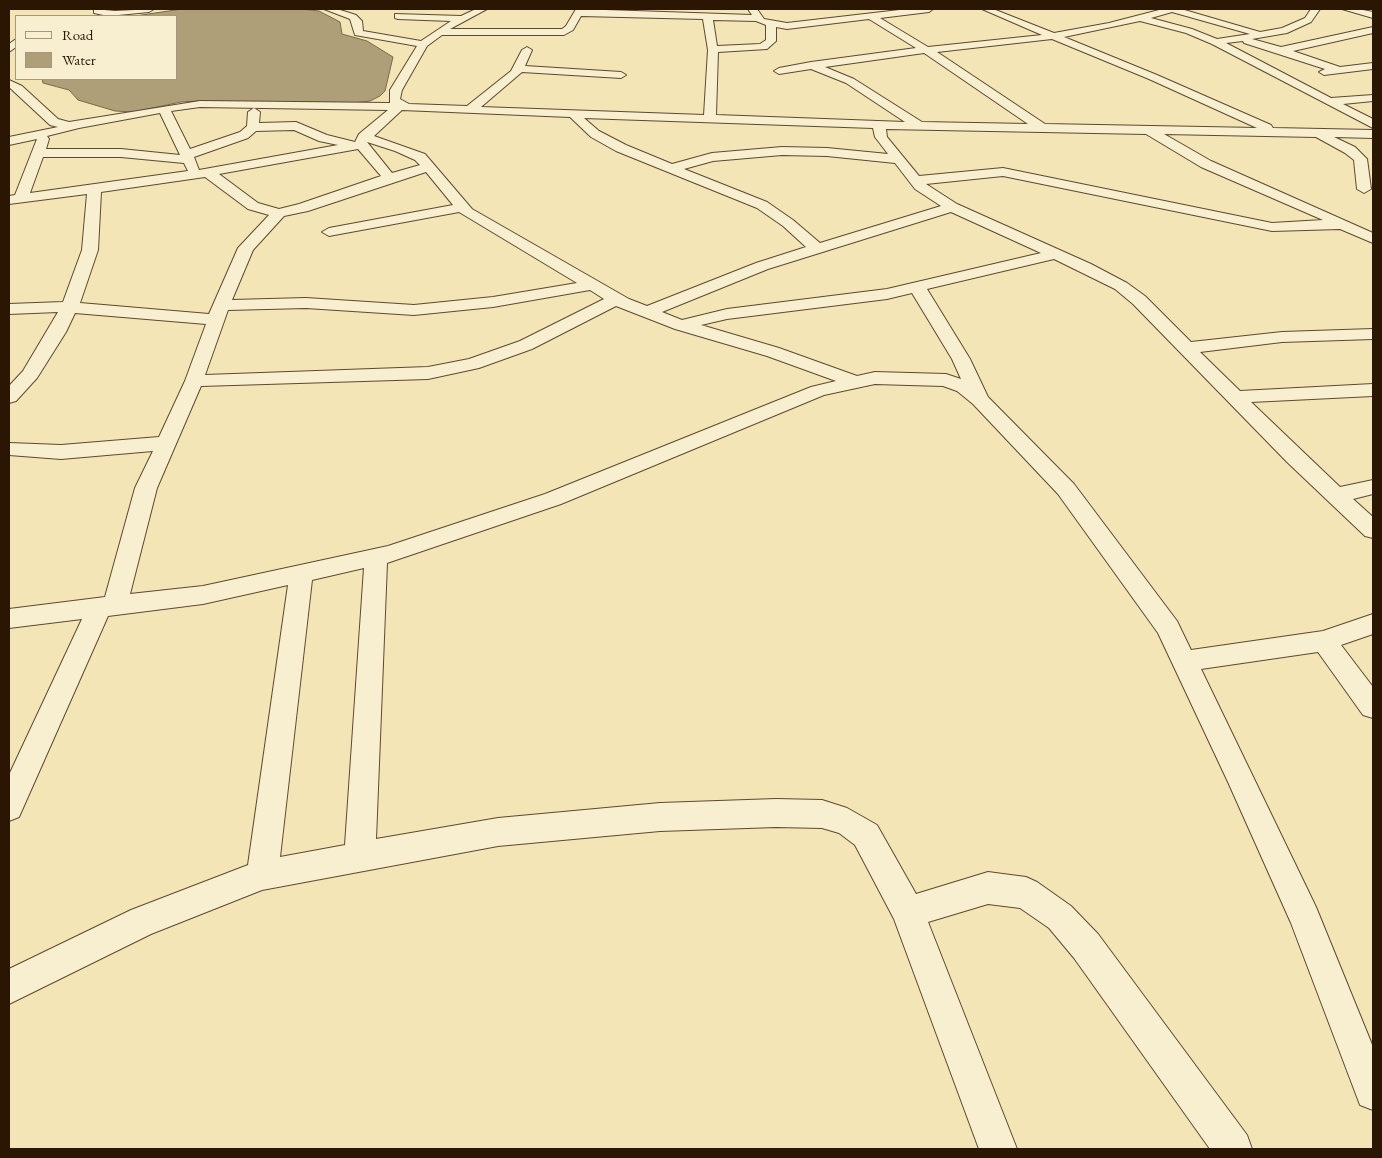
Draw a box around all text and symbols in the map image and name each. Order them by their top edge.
legend [15,15,178,80]
text: Road [62,25,93,44]
text: Water [62,50,96,69]

